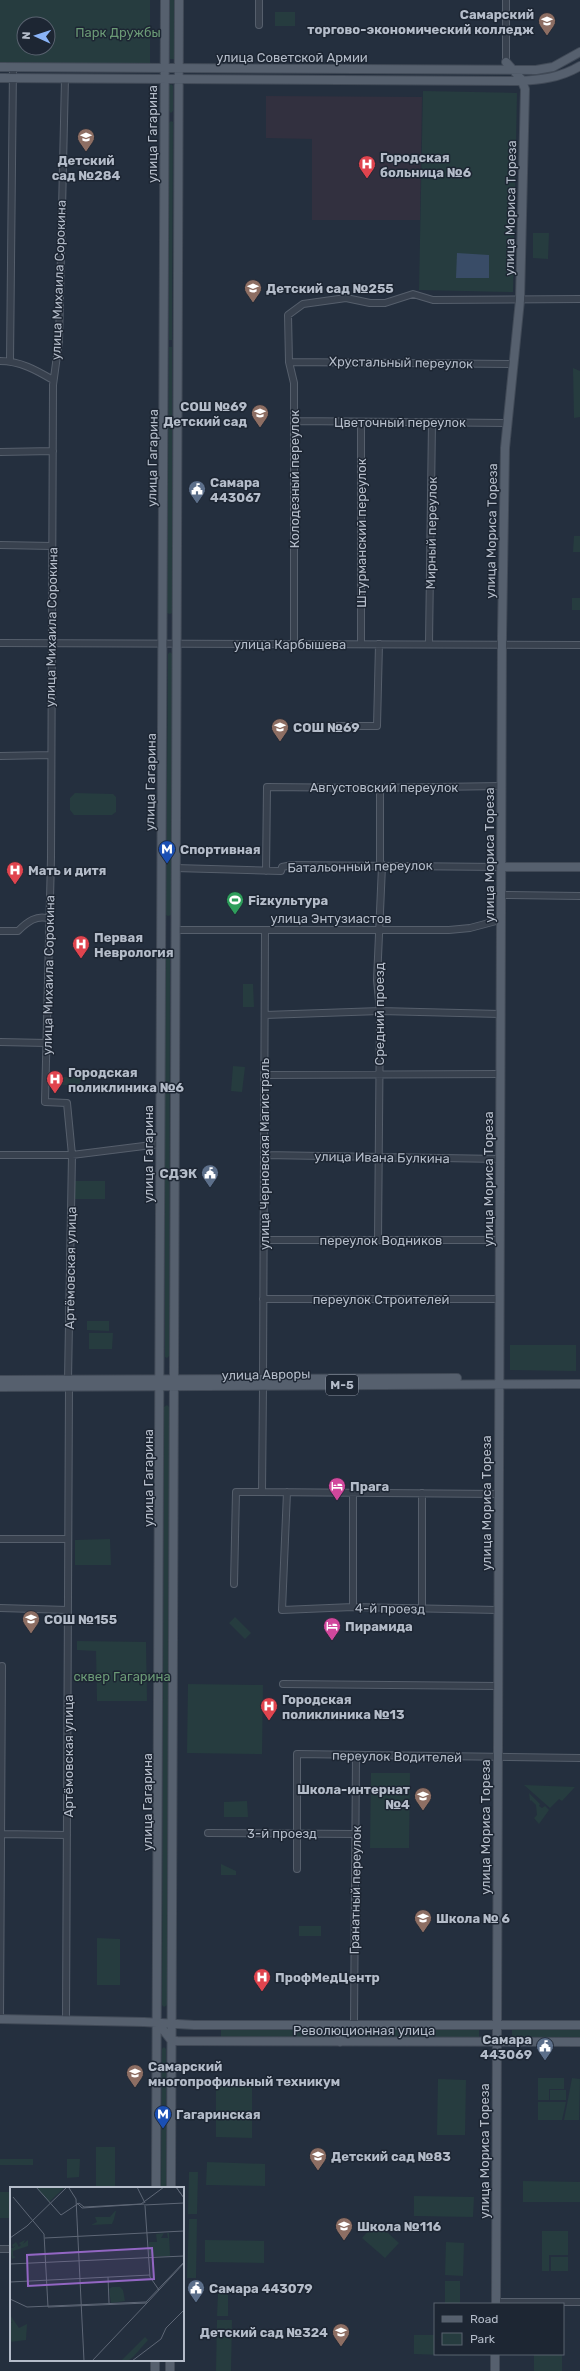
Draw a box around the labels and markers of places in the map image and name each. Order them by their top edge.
place label: Самарский торгово-экономический колледж [307,7,534,37]
school or university icon: Самарский торгово-экономический колледж [537,11,557,36]
school or university icon: Детский сад №284 [76,127,96,152]
place label: Городская больница №6 [380,150,472,180]
place label: Детский сад №284 [52,153,120,183]
hospital icon: Городская больница №6 [357,154,377,179]
school or university icon: Детский сад №255 [243,278,263,303]
place label: Детский сад №255 [266,281,394,296]
place label: СОШ №69 Детский сад [163,399,247,429]
school or university icon: СОШ №69 Детский сад [250,403,270,428]
place label: Самара 443067 [210,475,261,505]
public building icon: Самара 443067 [187,479,207,504]
school or university icon: СОШ №69 [270,717,290,742]
place label: СОШ №69 [293,720,360,735]
metro station icon: Спортивная [157,839,177,864]
place label: Спортивная [180,842,261,857]
hospital icon: Мать и дитя [5,860,25,885]
place label: Мать и дитя [28,863,107,878]
sports icon: Fizкультура [225,890,245,915]
place label: Fizкультура [248,893,328,908]
place label: Первая Неврология [94,930,174,960]
hospital icon: Первая Неврология [71,934,91,959]
place label: Городская поликлиника №6 [68,1065,185,1095]
hospital icon: Городская поликлиника №6 [45,1069,65,1094]
public building icon: СДЭК [200,1163,220,1188]
place label: СДЭК [160,1166,197,1181]
hotel icon: Прага [327,1476,347,1501]
place label: Прага [350,1479,389,1494]
school or university icon: СОШ №155 [21,1609,41,1634]
place label: СОШ №155 [44,1612,117,1627]
hotel icon: Пирамида [322,1616,342,1641]
place label: Пирамида [345,1619,413,1634]
place label: Городская поликлиника №13 [282,1692,405,1722]
hospital icon: Городская поликлиника №13 [259,1696,279,1721]
place label: Школа-интернат №4 [297,1782,410,1812]
school or university icon: Школа-интернат №4 [413,1786,433,1811]
school or university icon: Школа № 6 [413,1908,433,1933]
place label: Школа № 6 [436,1911,510,1926]
hospital icon: ПрофМедЦентр [252,1967,272,1992]
place label: ПрофМедЦентр [275,1970,380,1985]
place label: Самара 443069 [480,2032,532,2062]
public building icon: Самара 443069 [535,2036,555,2061]
place label: Самарский многопрофильный техникум [148,2059,340,2089]
school or university icon: Самарский многопрофильный техникум [125,2063,145,2088]
metro station icon: Гагаринская [153,2104,173,2129]
place label: Гагаринская [176,2107,261,2122]
school or university icon: Детский сад №83 [308,2146,328,2171]
place label: Детский сад №83 [331,2149,451,2164]
school or university icon: Школа №116 [334,2216,354,2241]
place label: Школа №116 [357,2219,442,2234]
public building icon: Самара 443079 [186,2278,206,2303]
place label: Самара 443079 [209,2281,312,2296]
school or university icon: Детский сад №324 [331,2322,351,2347]
place label: Детский сад №324 [200,2325,328,2340]

